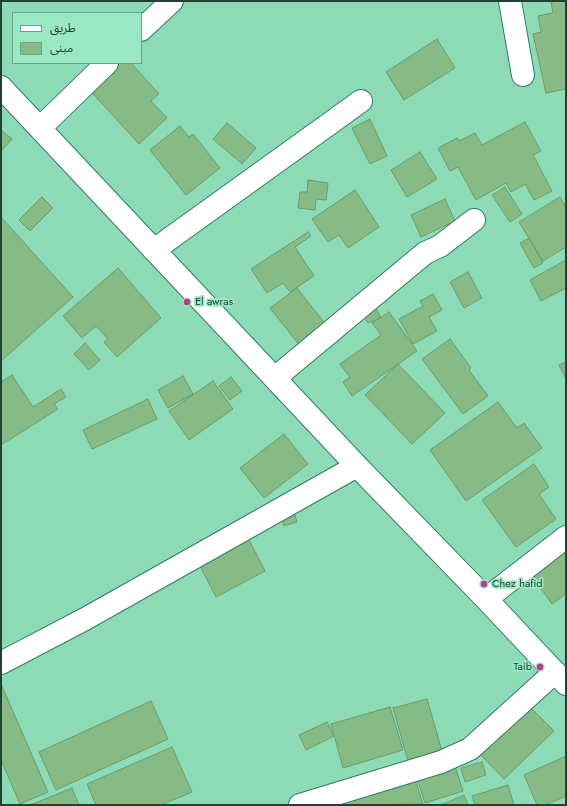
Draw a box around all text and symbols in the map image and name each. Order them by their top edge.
legend [12,12,142,64]
text: طريق [50,19,76,37]
text: مبنى [50,39,73,57]
place label: El awras [195,295,233,309]
marker: El awras [182,297,192,307]
place label: Chez hafid [492,577,543,591]
marker: Chez hafid [479,579,489,589]
place label: Taib [514,660,532,674]
marker: Taib [535,662,545,672]

